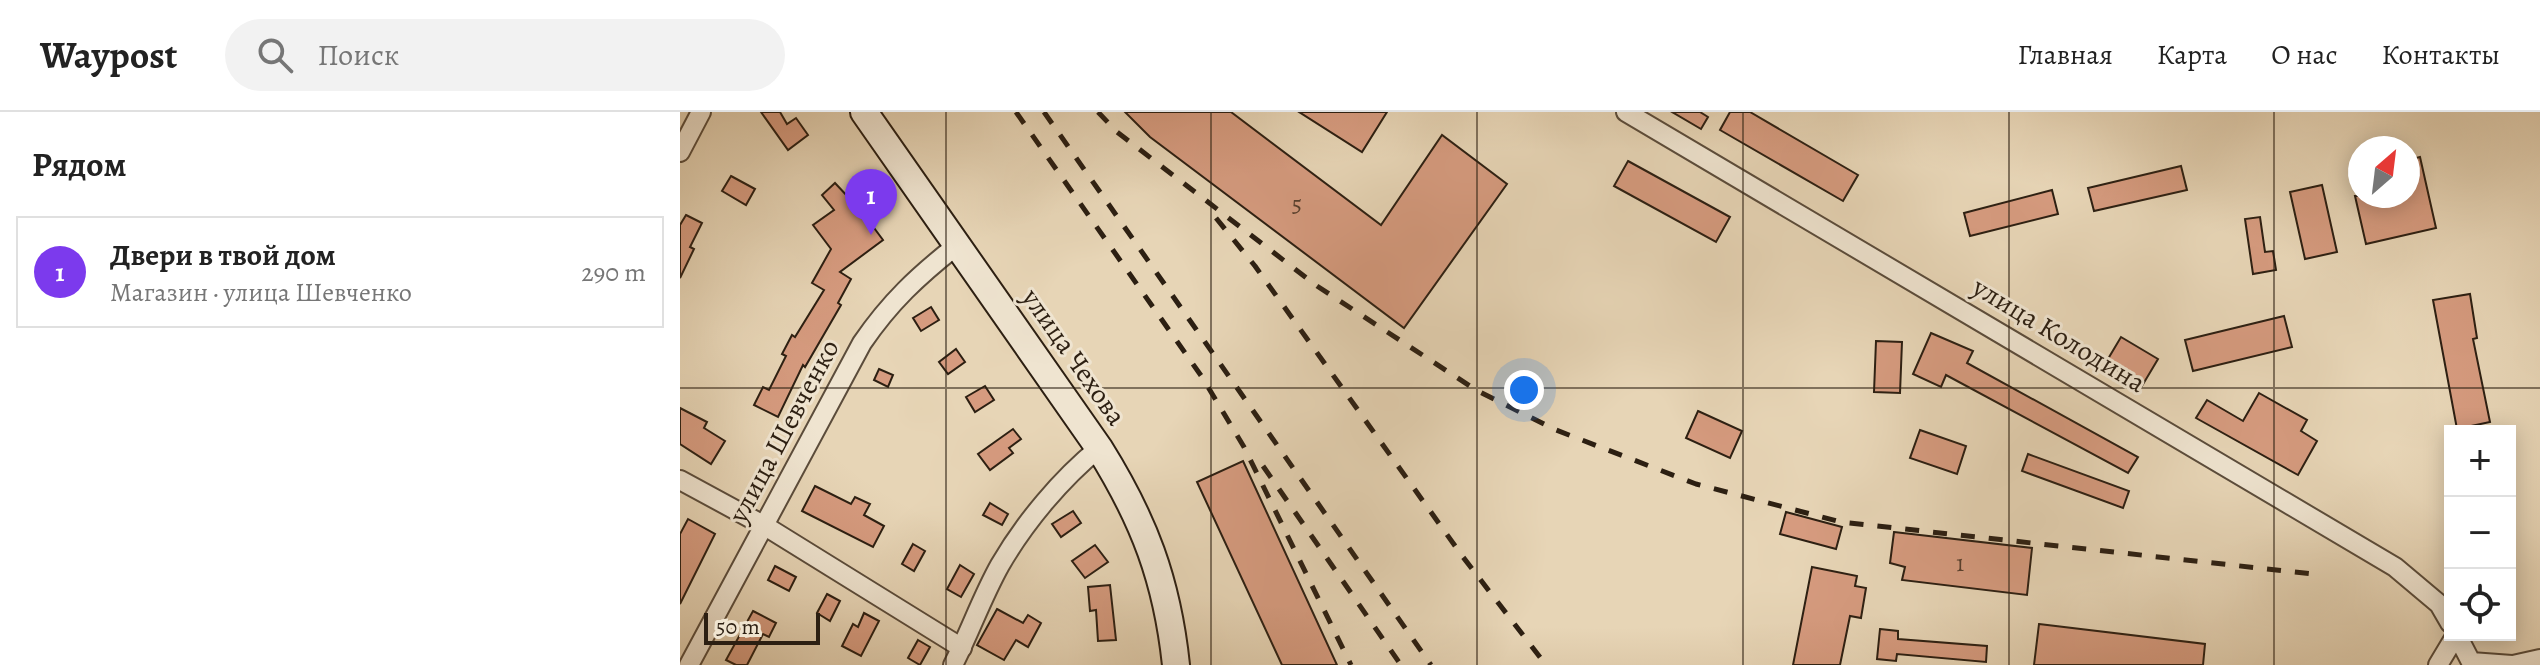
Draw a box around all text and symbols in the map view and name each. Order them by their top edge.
search box [225,19,785,91]
text: Waypost [40,29,177,81]
icon: search [253,33,297,77]
text: Поиск [317,35,399,75]
text: Главная [2017,36,2113,74]
text: Карта [2157,36,2227,74]
text: О нас [2271,36,2338,74]
text: Контакты [2382,36,2500,74]
north arrow [2348,136,2420,208]
text: Рядом [32,141,126,188]
pin: 1 [845,169,897,235]
house number: 5 [1292,188,1302,220]
text: Двери в твой дом [110,235,336,275]
text: 1 [55,255,65,290]
text: 290 m [581,255,646,290]
street label: улица Колодина [1964,268,2153,402]
text: Магазин · улица Шевченко [110,275,412,310]
street label: улица Чехова [1012,280,1135,433]
street label: улица Шевченко [719,332,848,530]
your location [1504,370,1544,410]
map controls [2444,425,2516,641]
button: + [2444,425,2516,497]
button: − [2444,497,2516,569]
house number: 1 [1956,547,1964,579]
button: locate [2444,569,2516,641]
scale bar [704,609,820,645]
text: 50 m [716,612,760,642]

